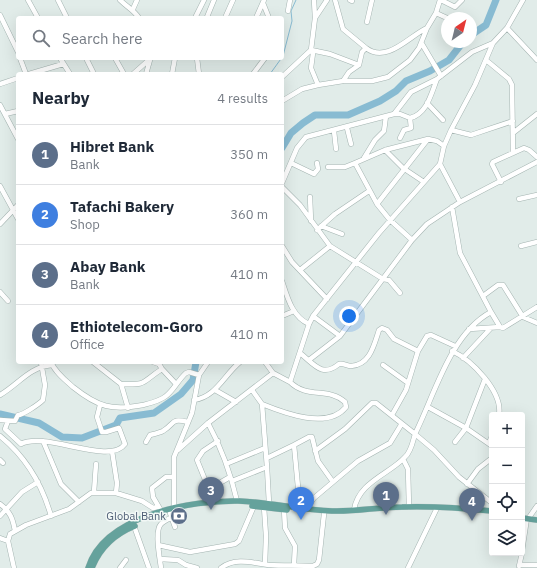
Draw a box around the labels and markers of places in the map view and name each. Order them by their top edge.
pin: 3 [198,477,224,510]
pin: 1 [373,482,399,515]
pin: 2 [288,487,314,520]
pin: 4 [459,488,485,521]
bank icon: Global Bank [169,506,189,526]
place label: Global Bank [106,509,166,523]

